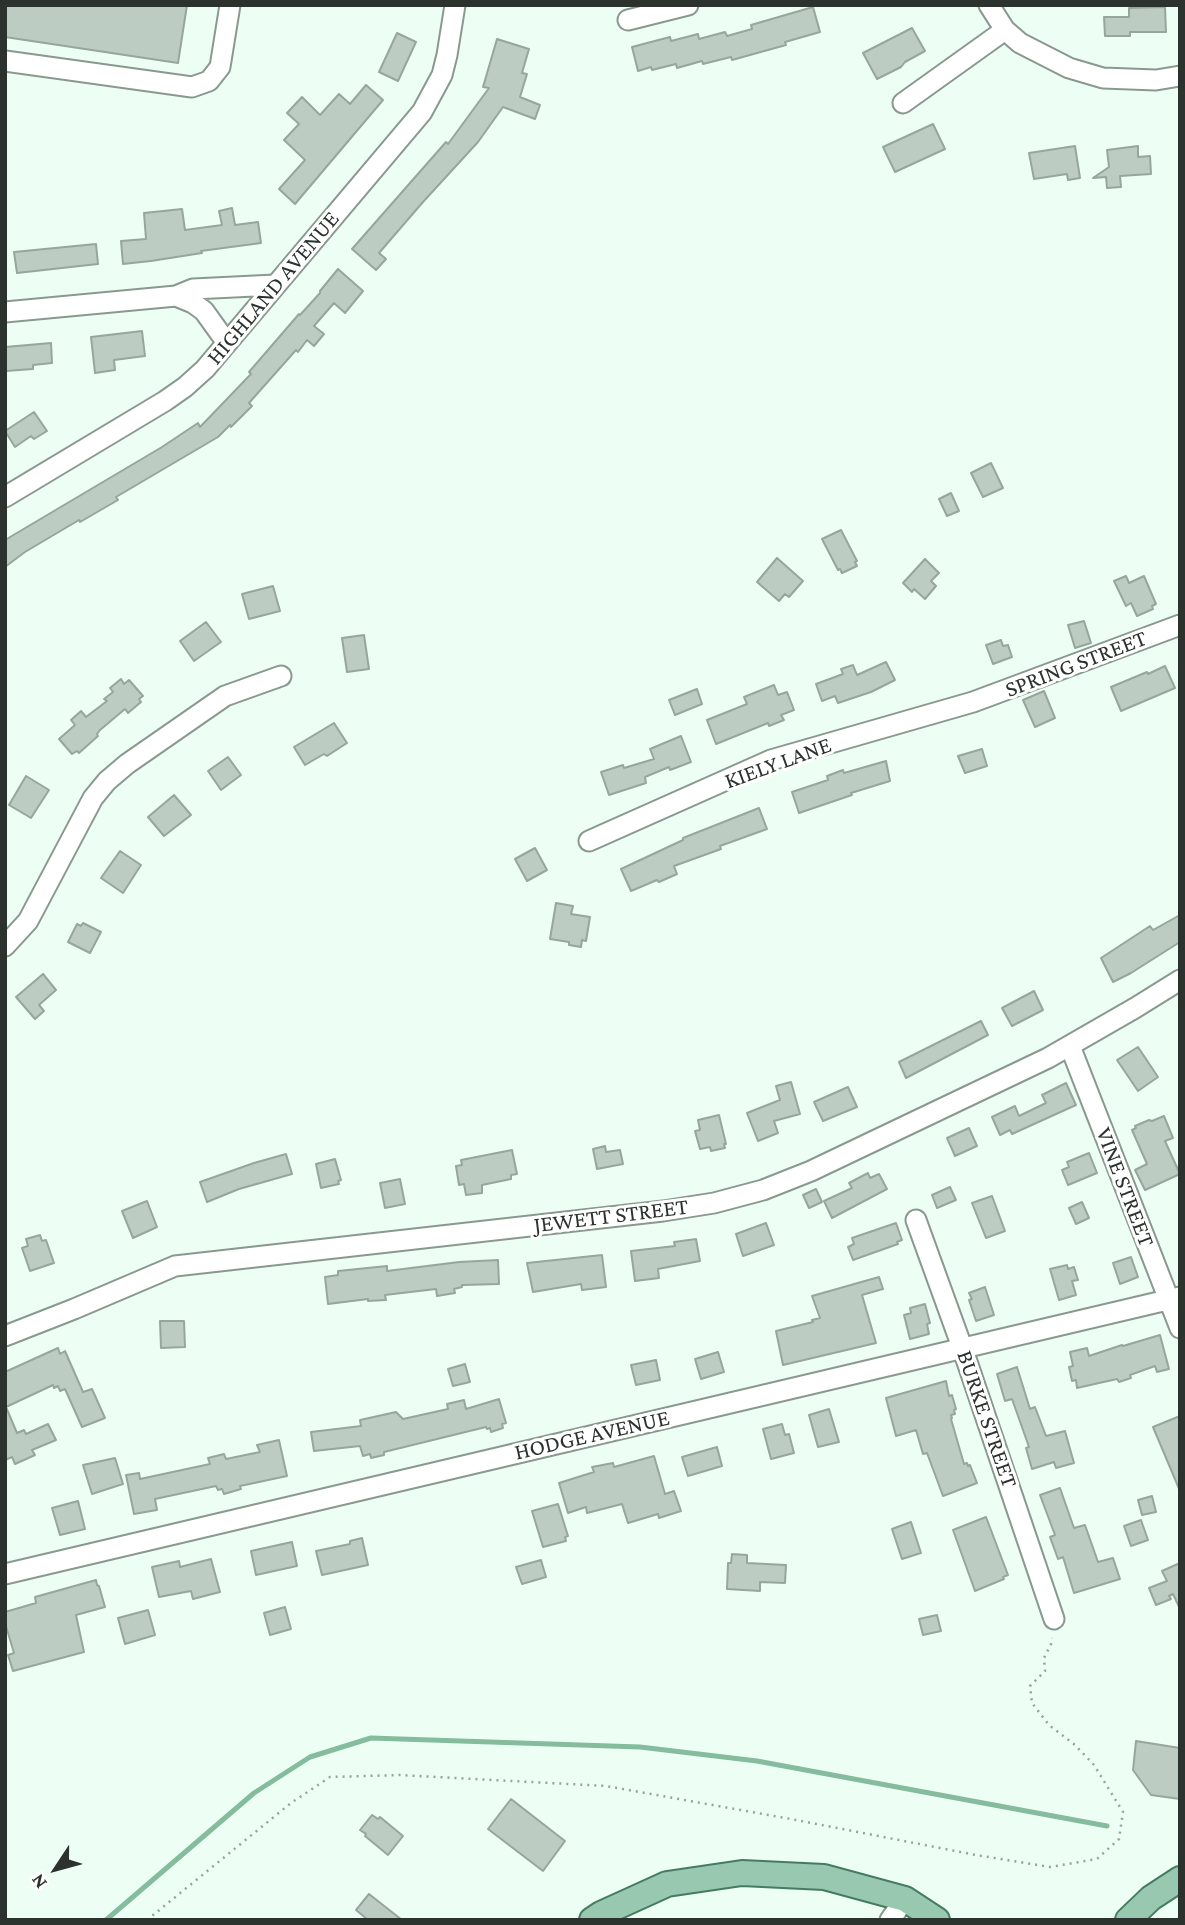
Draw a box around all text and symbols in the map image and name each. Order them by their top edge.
street label: HIGHLAND AVENUE [201,206,345,370]
street label: SPRING STREET [1001,624,1151,704]
street label: KIELY LANE [721,731,835,795]
street label: VINE STREET [1090,1124,1160,1250]
street label: JEWETT STREET [532,1193,690,1239]
street label: BURKE STREET [951,1347,1023,1491]
street label: HODGE AVENUE [512,1404,672,1466]
north arrow [21,1834,91,1904]
text: N [26,1870,51,1893]

